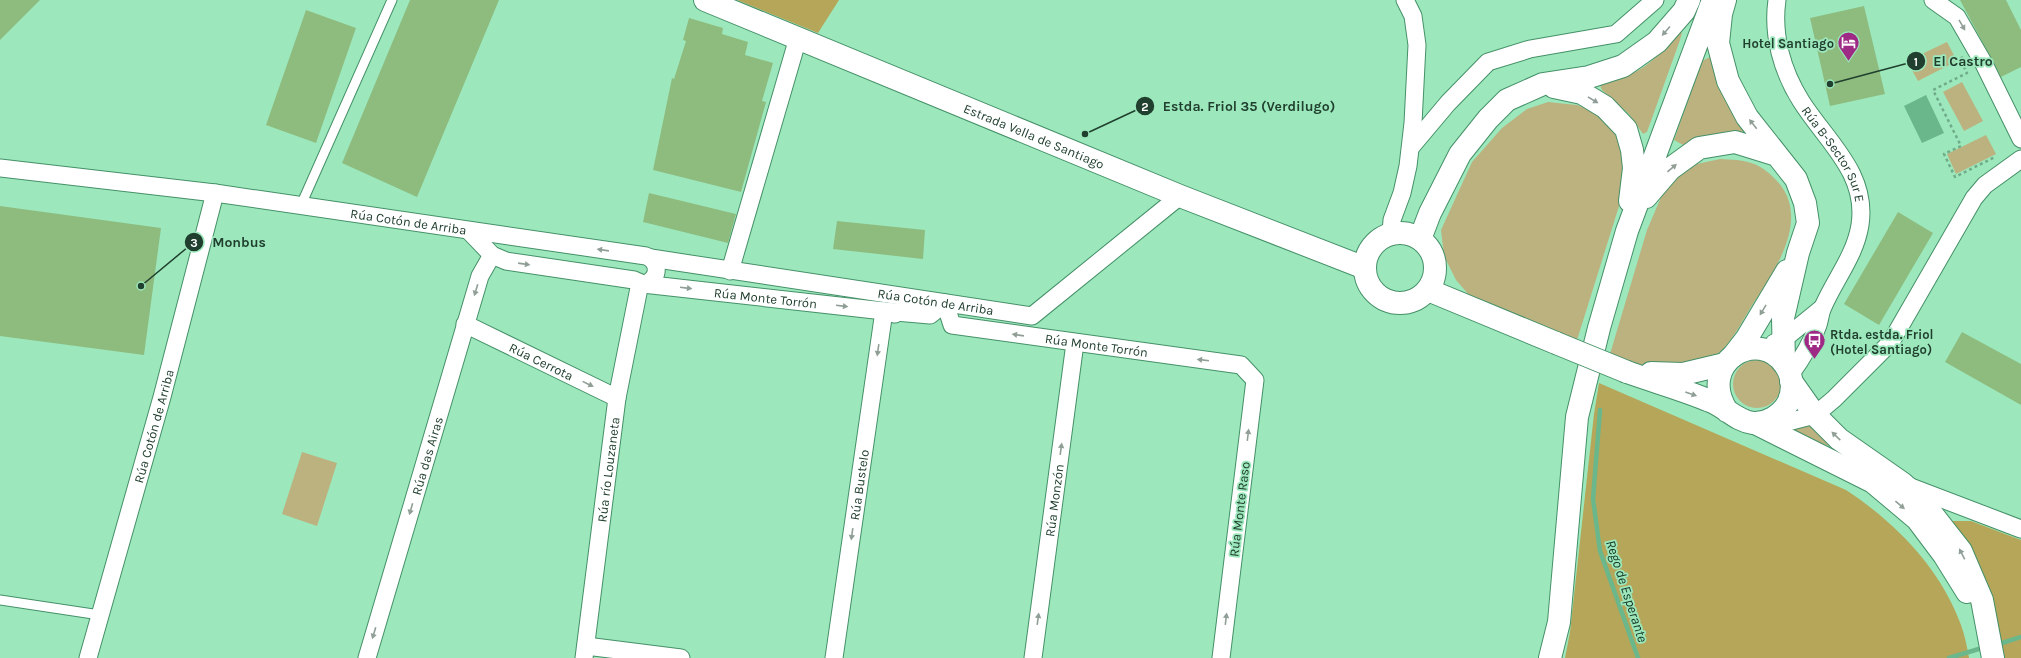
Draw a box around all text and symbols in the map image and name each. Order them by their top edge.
one-way arrow [1958,19,1965,31]
one-way arrow [1662,26,1671,37]
hotel icon: Hotel Santiago [1836,30,1862,63]
place label: Hotel Santiago [1742,36,1834,51]
callout: El Castro [1906,48,2001,74]
text: El Castro [1933,53,1993,70]
text: 1 [1914,55,1918,69]
callout: Estda. Friol 35 (Verdilugo) [1135,93,1343,119]
one-way arrow [1587,96,1599,103]
text: Estda. Friol 35 (Verdilugo) [1163,98,1335,115]
text: 2 [1141,100,1149,114]
street label: Estrada Vella de Santiago [961,101,1106,172]
street label: Rúa B-Sector Sur E [1799,103,1867,203]
one-way arrow [1748,119,1757,130]
one-way arrow [1667,163,1678,172]
street label: Rúa Cotón de Arriba [349,206,468,238]
callout: Monbus [184,229,274,255]
text: Monbus [212,234,266,251]
text: 3 [190,236,198,250]
one-way arrow [597,247,609,253]
one-way arrow [518,261,530,267]
one-way arrow [473,284,479,296]
one-way arrow [679,284,692,291]
street label: Rúa Monte Torrón [713,285,818,311]
street label: Rúa Cotón de Arriba [877,286,995,318]
one-way arrow [836,303,848,310]
one-way arrow [1760,304,1767,316]
place label: Rtda. estda. Friol (Hotel Santiago) [1830,327,1934,357]
bus stop icon: Rtda. estda. Friol (Hotel Santiago) [1801,328,1827,361]
street label: Rúa Monte Torrón [1044,331,1149,360]
one-way arrow [1012,332,1024,338]
street label: Rúa Cerrota [507,340,576,384]
one-way arrow [875,344,881,356]
one-way arrow [1197,356,1209,363]
street label: Rúa Cotón de Arriba [131,368,177,485]
one-way arrow [583,381,594,387]
one-way arrow [1685,391,1697,397]
street label: Rúa das Airas [409,415,446,497]
street label: Rúa río Louzaneta [594,416,623,523]
one-way arrow [1245,429,1252,441]
one-way arrow [1831,431,1841,441]
one-way arrow [1058,443,1064,455]
street label: Rúa Bustelo [847,449,872,521]
street label: Rúa Monte Raso [1226,461,1253,557]
street label: Rúa Monzón [1042,463,1067,538]
one-way arrow [1895,500,1906,509]
one-way arrow [408,503,414,515]
one-way arrow [849,528,855,540]
water label: Rego de Esperante [1602,538,1651,645]
one-way arrow [1959,548,1965,560]
one-way arrow [1035,613,1041,625]
one-way arrow [1222,613,1229,625]
one-way arrow [371,627,377,639]

